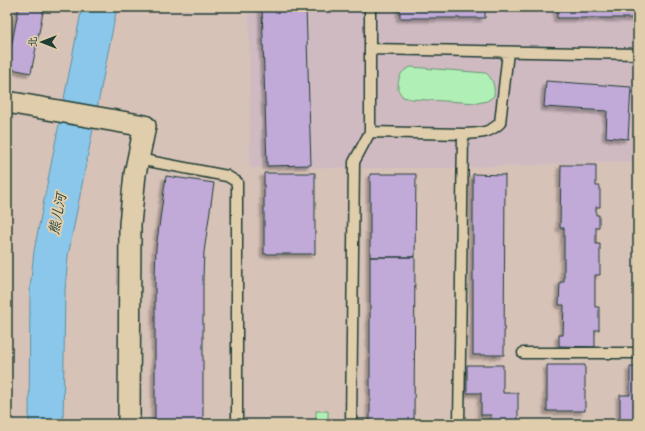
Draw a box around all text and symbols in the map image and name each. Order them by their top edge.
north arrow [22,22,62,62]
text: 北 [25,37,39,48]
water label: 熊儿河 [44,190,70,236]

